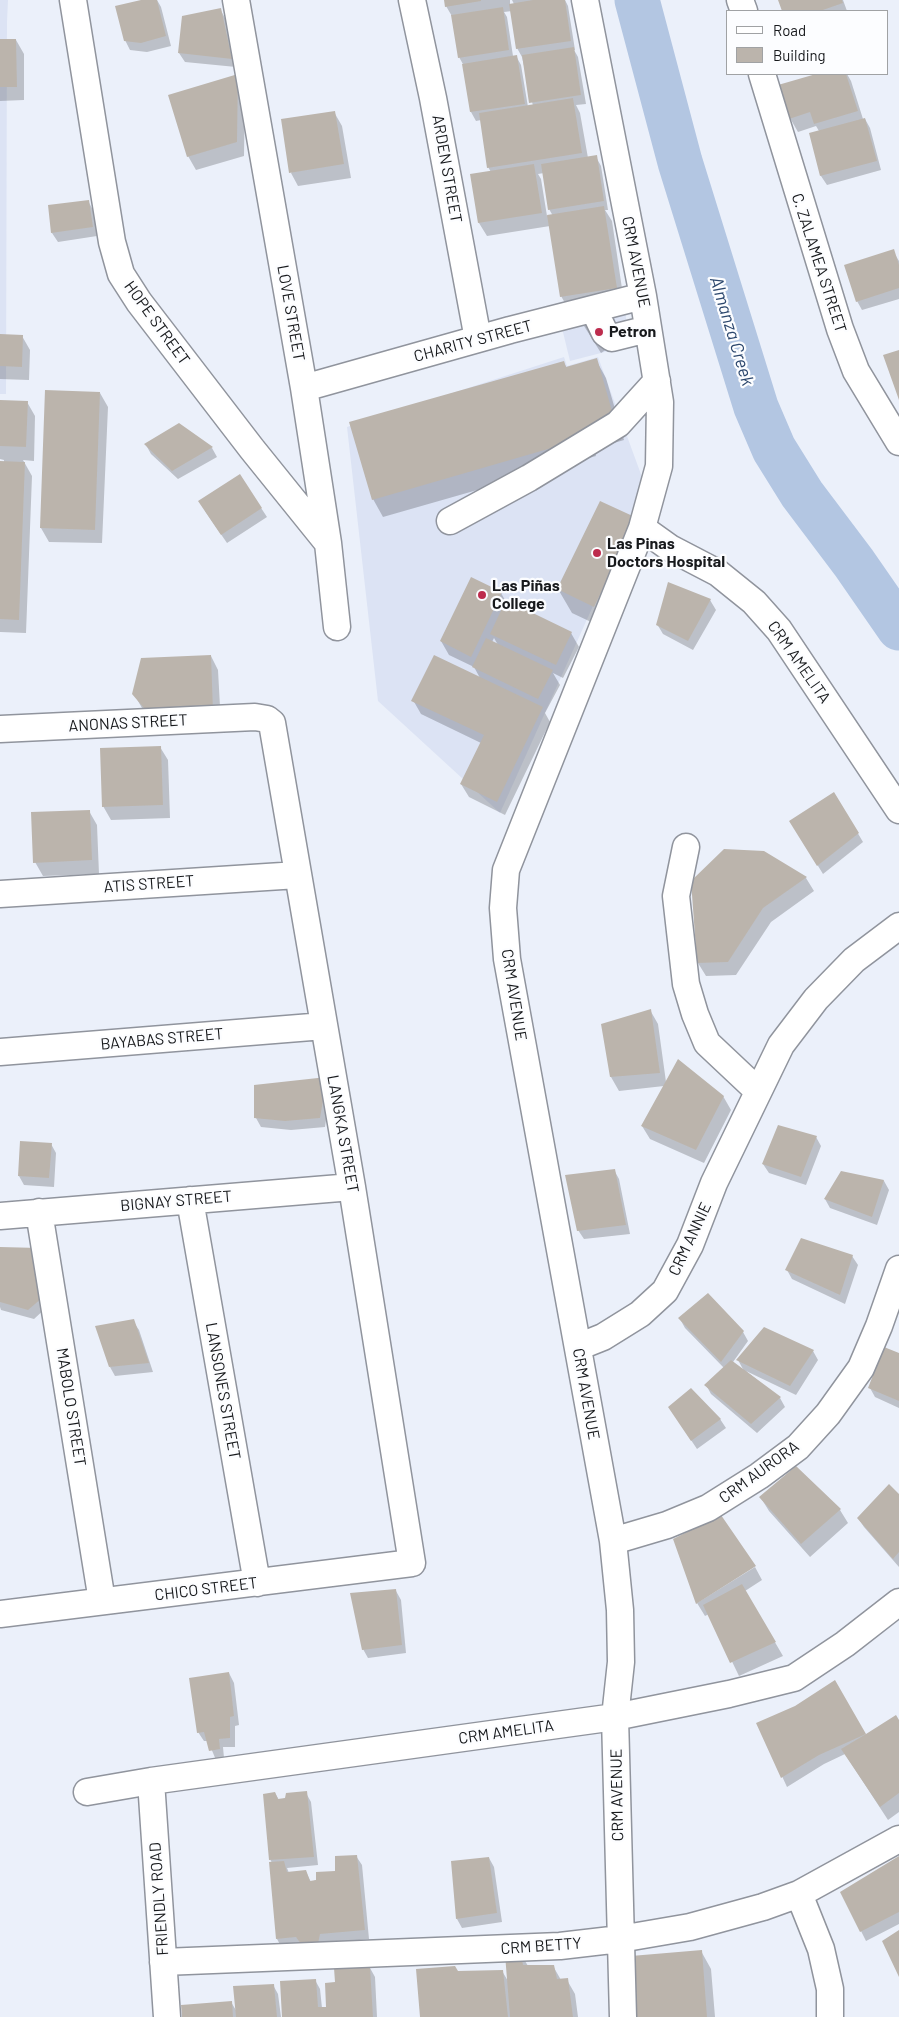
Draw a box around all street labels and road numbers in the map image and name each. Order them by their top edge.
street label: ARDEN STREET [428,113,466,225]
street label: C. ZALAMEA STREET [787,191,851,335]
street label: CRM AVENUE [618,215,654,309]
street label: LOVE STREET [273,263,309,363]
street label: HOPE STREET [120,277,194,369]
street label: CHARITY STREET [412,316,534,366]
street label: CRM AMELITA [764,617,834,707]
street label: ANONAS STREET [68,710,188,736]
street label: ATIS STREET [103,871,195,897]
street label: CRM AVENUE [497,948,531,1042]
street label: BAYABAS STREET [100,1024,224,1054]
street label: LANGKA STREET [323,1073,363,1195]
street label: BIGNAY STREET [119,1187,233,1215]
street label: CRM ANNIE [665,1199,715,1279]
street label: LANSONES STREET [201,1321,245,1461]
street label: MABOLO STREET [52,1346,90,1468]
street label: CRM AVENUE [568,1347,604,1441]
street label: CRM AURORA [715,1437,803,1507]
street label: CHICO STREET [153,1573,259,1605]
street label: CRM AMELITA [457,1716,555,1748]
street label: CRM AVENUE [607,1748,627,1842]
street label: FRIENDLY ROAD [145,1842,173,1956]
street label: CRM BETTY [500,1934,582,1958]

